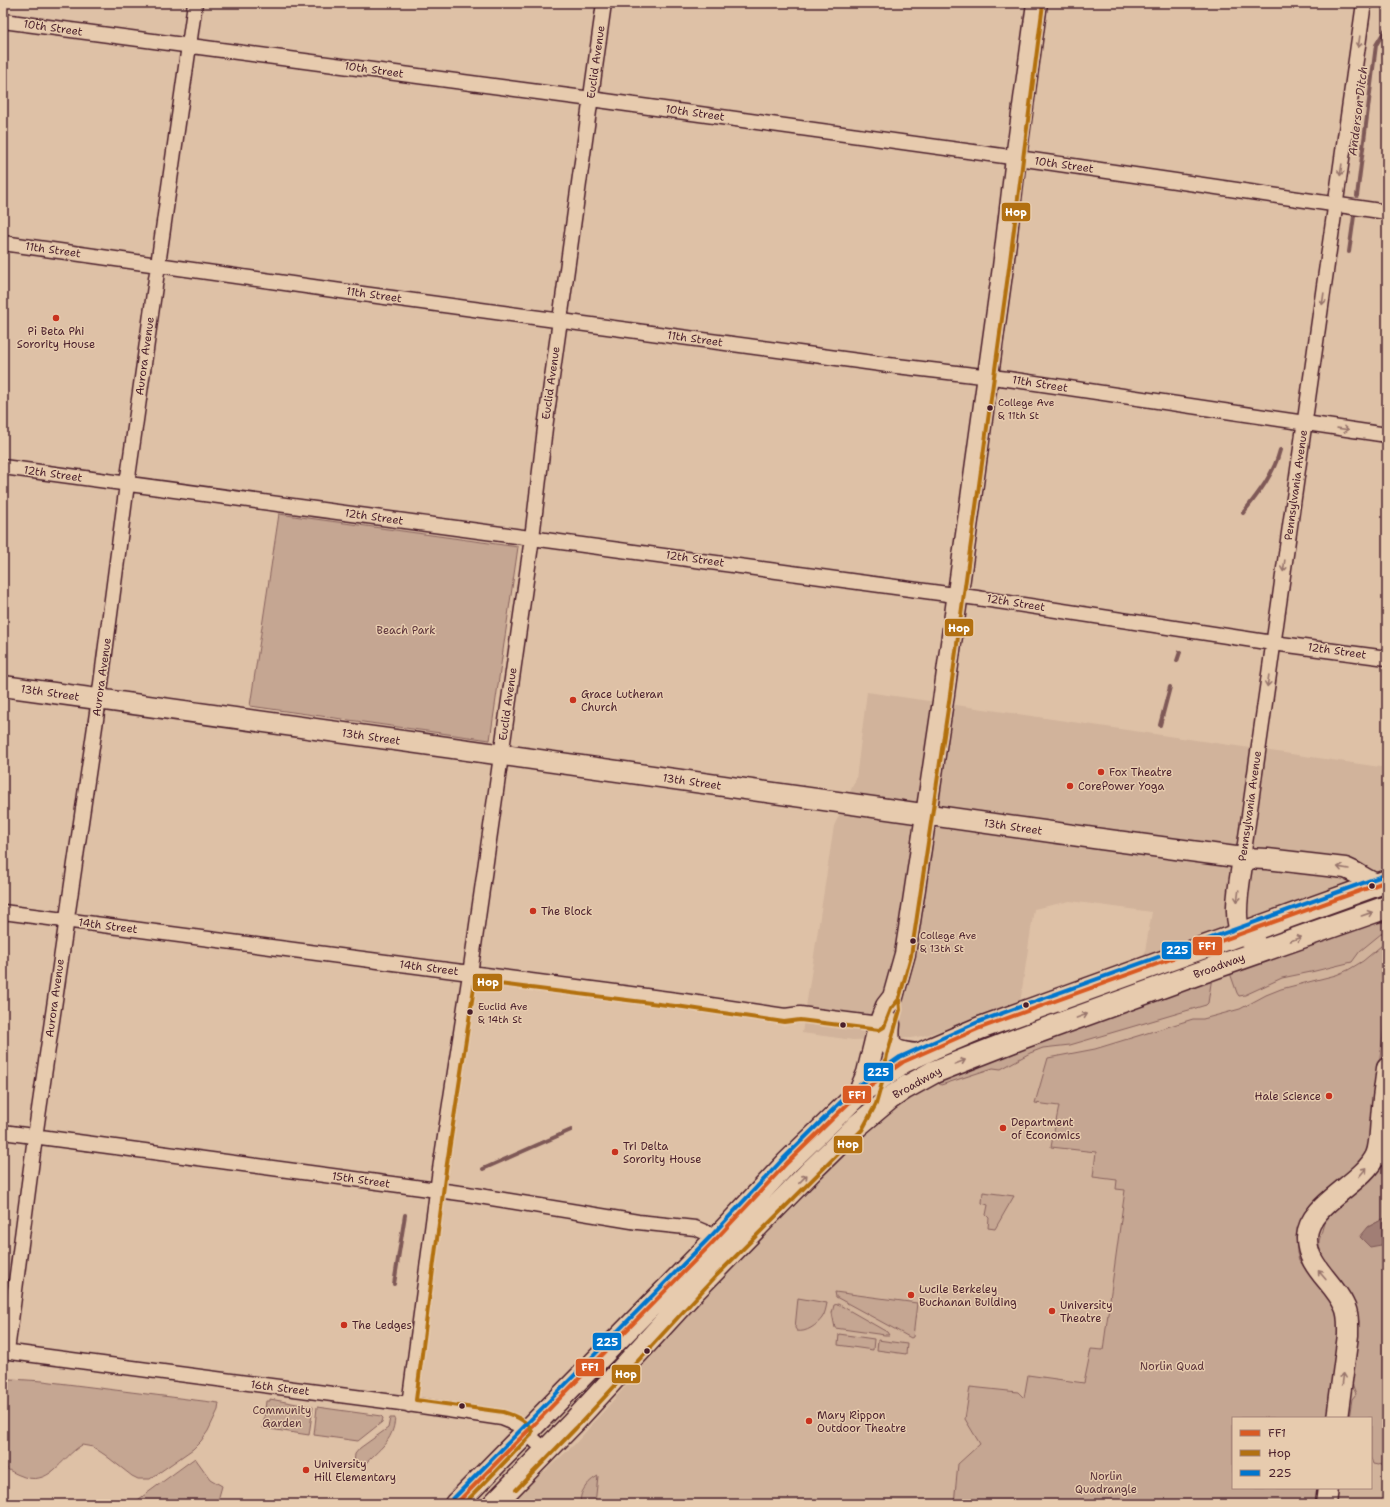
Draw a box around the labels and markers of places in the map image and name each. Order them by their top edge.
marker: Pi Beta Phi Sorority House [51,313,61,323]
place label: Pi Beta Phi Sorority House [17,324,95,352]
place label: College Ave & 11th St [998,396,1055,422]
marker: College Ave & 11th St [985,403,995,413]
place label: Grace Lutheran Church [581,687,663,715]
marker: Grace Lutheran Church [568,695,578,705]
place label: Fox Theatre [1109,765,1172,780]
marker: Fox Theatre [1096,767,1106,777]
place label: CorePower Yoga [1078,779,1165,794]
marker: CorePower Yoga [1065,781,1075,791]
unlabelled marker [1367,881,1377,891]
place label: The Block [541,904,592,919]
marker: The Block [528,906,538,916]
place label: College Ave & 13th St [920,929,977,955]
marker: College Ave & 13th St [908,936,918,946]
place label: Euclid Ave & 14th St [478,1000,528,1026]
unlabelled marker [1021,1000,1031,1010]
marker: Euclid Ave & 14th St [465,1007,475,1017]
unlabelled marker [838,1020,848,1030]
place label: Hale Science [1255,1089,1321,1104]
marker: Hale Science [1324,1091,1334,1101]
place label: Department of Economics [1011,1115,1080,1143]
marker: Department of Economics [998,1123,1008,1133]
place label: Tri Delta Sorority House [623,1139,702,1167]
marker: Tri Delta Sorority House [610,1147,620,1157]
place label: Lucile Berkeley Buchanan Building [919,1282,1017,1310]
marker: Lucile Berkeley Buchanan Building [906,1290,916,1300]
place label: University Theatre [1060,1298,1113,1326]
marker: University Theatre [1047,1306,1057,1316]
place label: The Ledges [352,1318,412,1333]
marker: The Ledges [339,1320,349,1330]
unlabelled marker [642,1346,652,1356]
unlabelled marker [457,1401,467,1411]
place label: Mary Rippon Outdoor Theatre [817,1408,906,1436]
marker: Mary Rippon Outdoor Theatre [804,1416,814,1426]
place label: University Hill Elementary [314,1457,396,1485]
marker: University Hill Elementary [301,1465,311,1475]

